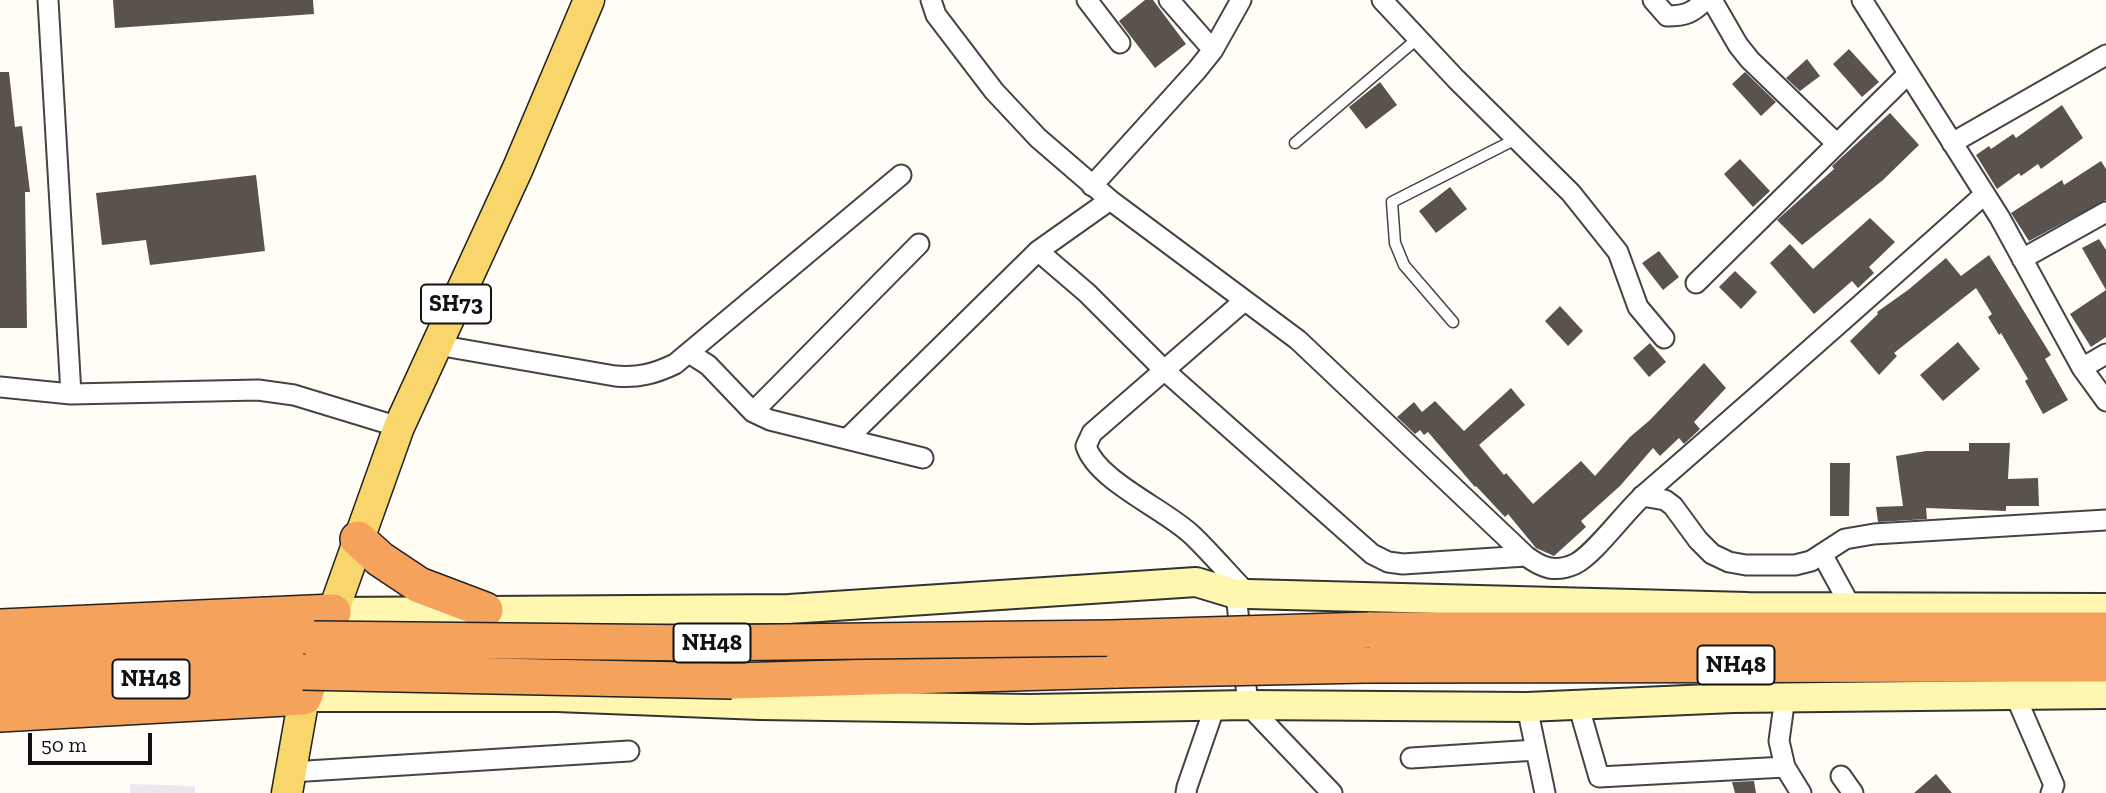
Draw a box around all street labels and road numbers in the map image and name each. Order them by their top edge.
road number: SH73 [421,284,491,324]
road number: NH48 [674,624,750,663]
road number: NH48 [1698,646,1774,684]
road number: NH48 [113,660,190,698]

